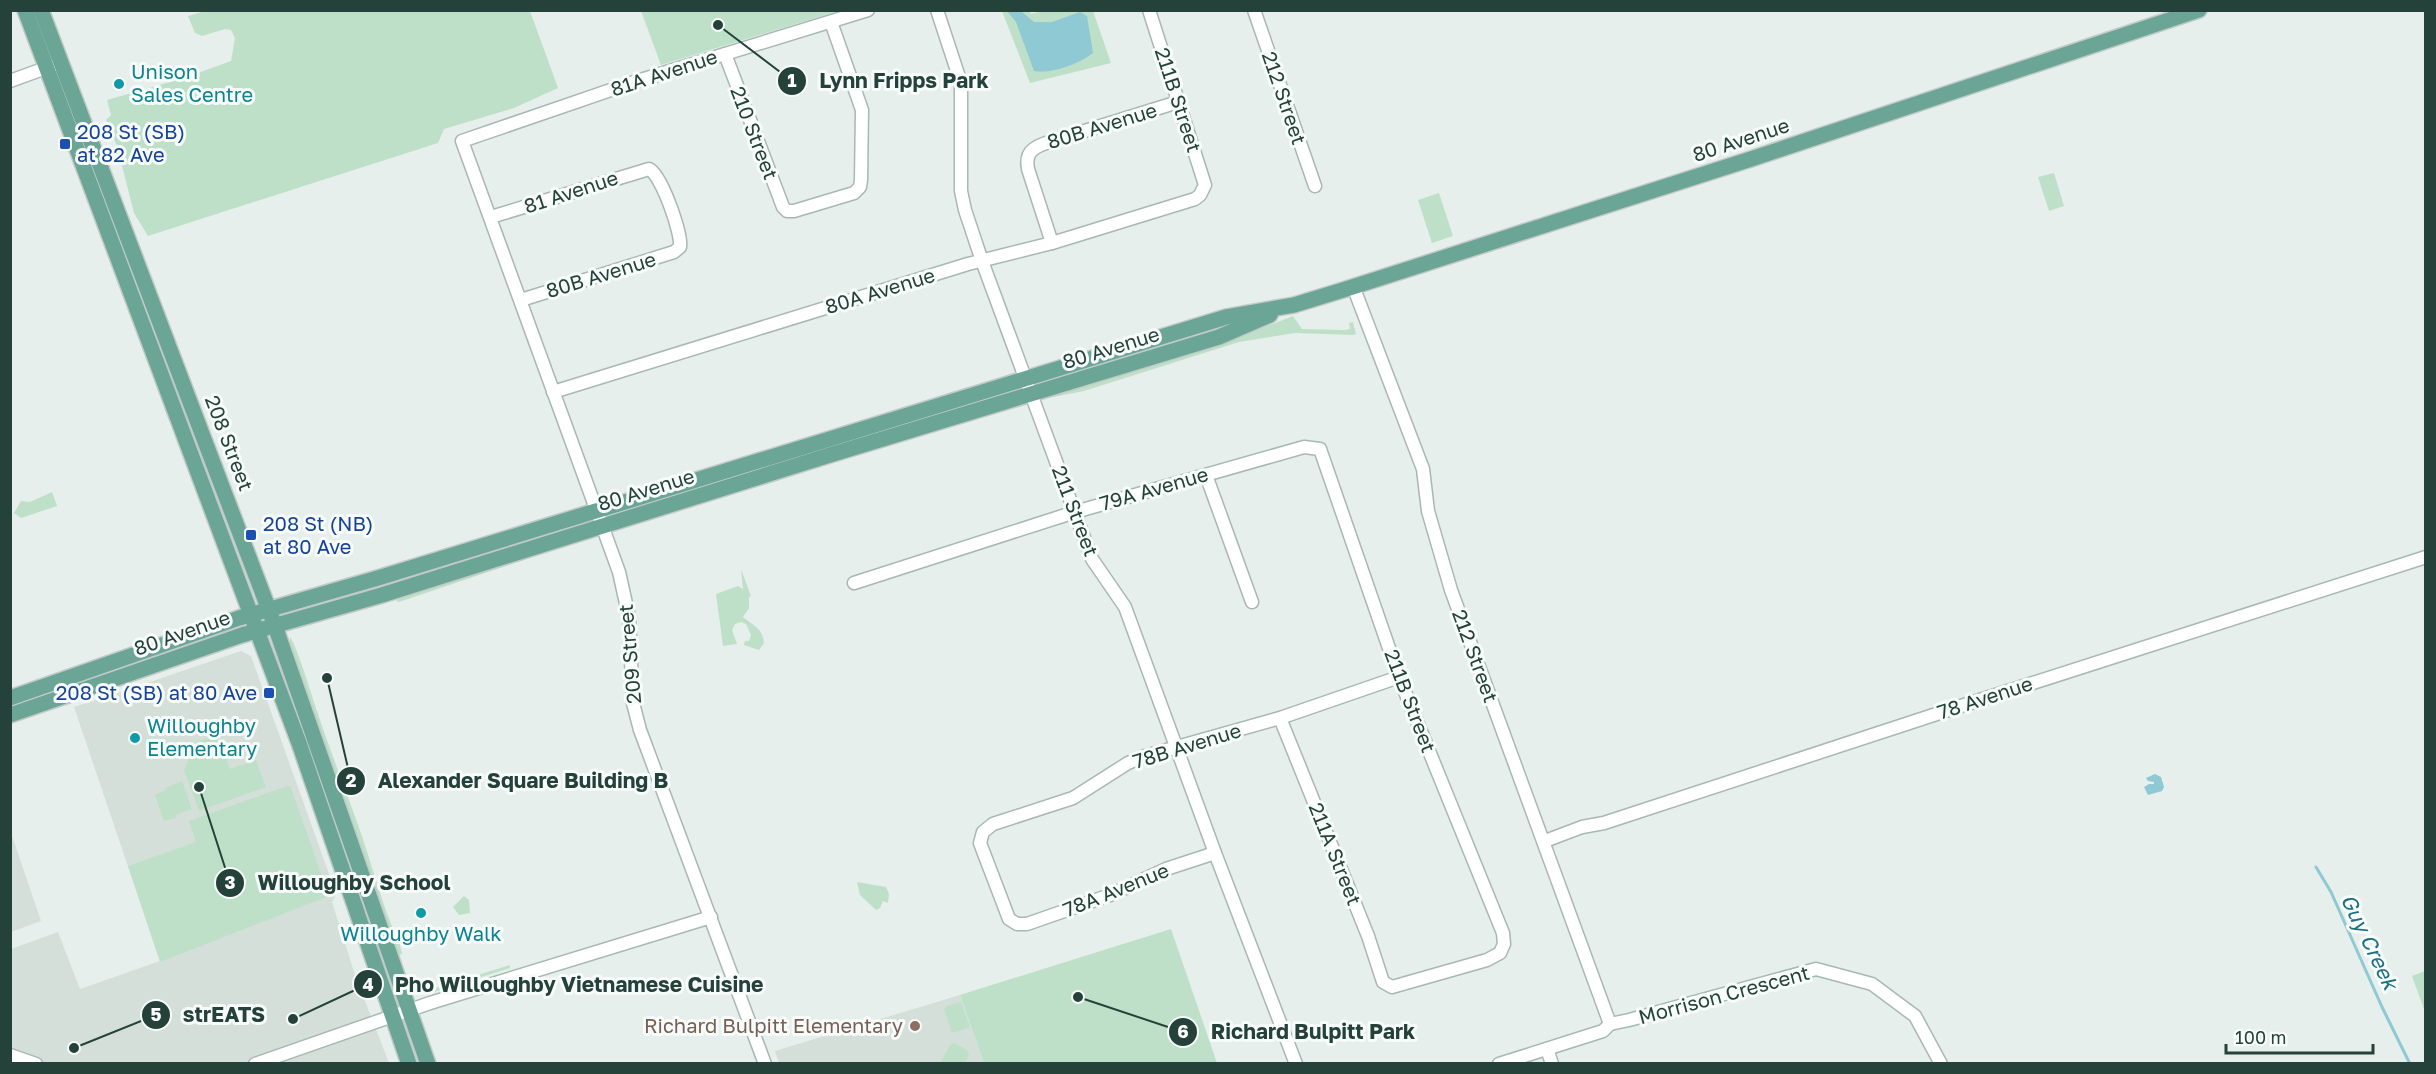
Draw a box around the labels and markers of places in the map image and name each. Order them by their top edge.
place label: Unison Sales Centre [131,59,253,106]
callout: Lynn Fripps Park [777,61,1000,100]
marker: Unison Sales Centre [112,77,126,91]
place label: 208 St (SB) at 82 Ave [77,119,185,166]
marker: 208 St (SB) at 82 Ave [58,137,72,151]
place label: 208 St (NB) at 80 Ave [263,511,373,558]
marker: 208 St (NB) at 80 Ave [244,528,258,542]
place label: 208 St (SB) at 80 Ave [56,680,257,704]
marker: 208 St (SB) at 80 Ave [262,686,276,700]
place label: Willoughby Elementary [147,713,257,760]
marker: Willoughby Elementary [128,731,142,745]
callout: Alexander Square Building B [336,762,681,801]
callout: Willoughby School [215,864,462,903]
marker: Willoughby Walk [414,906,428,920]
place label: Willoughby Walk [340,921,502,945]
callout: Pho Willoughby Vietnamese Cuisine [353,965,776,1004]
callout: strEATS [141,995,277,1034]
callout: Richard Bulpitt Park [1168,1012,1427,1051]
place label: Richard Bulpitt Elementary [644,1013,903,1037]
marker: Richard Bulpitt Elementary [908,1019,922,1033]

